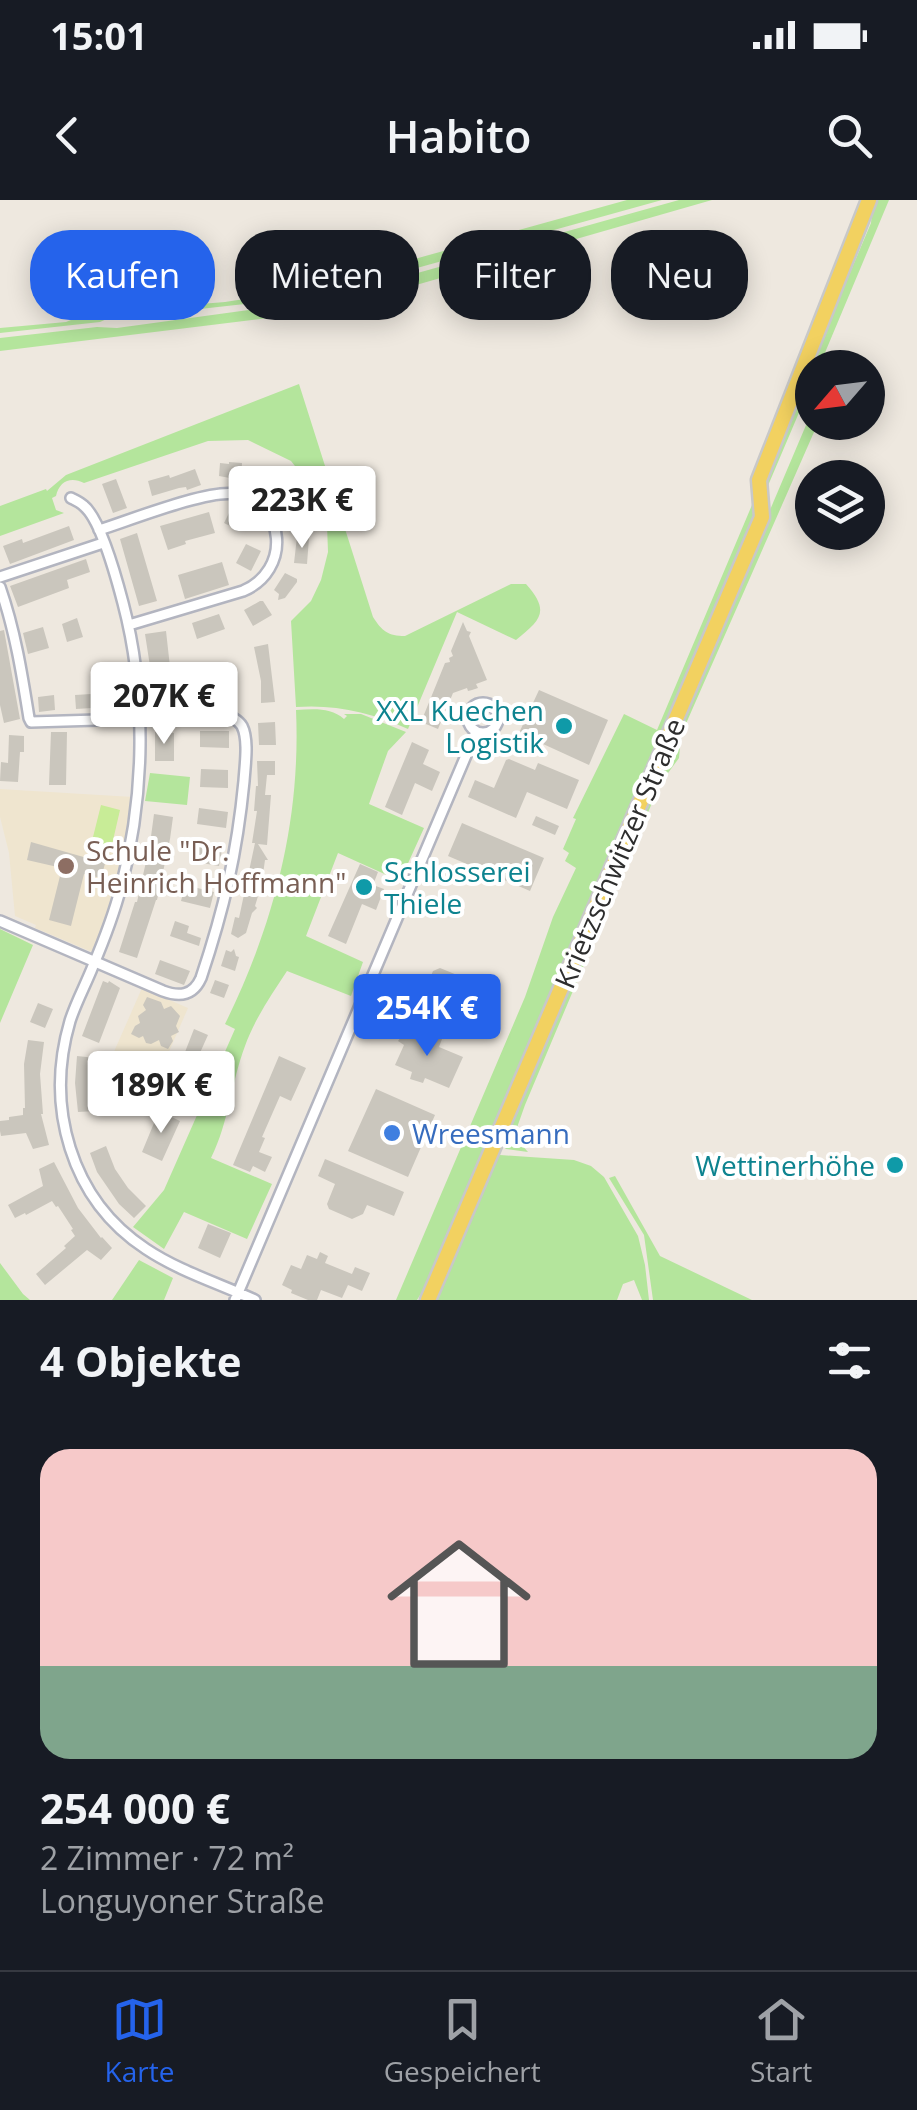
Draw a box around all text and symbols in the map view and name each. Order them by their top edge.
text: 15:01 [50,9,148,61]
text: Habito [386,105,531,166]
icon: back [40,108,95,163]
icon: search [822,108,877,163]
chip: Kaufen [30,230,215,320]
chip: Mieten [235,230,419,320]
chip: Filter [439,230,591,320]
chip: Neu [611,230,748,320]
north arrow [795,350,885,440]
map controls [795,350,885,550]
button: layers [795,460,885,550]
pin: 223K € [221,466,383,551]
text: 223K € [251,477,353,520]
pin: 207K € [83,662,245,747]
text: 207K € [113,673,215,716]
place label: XXL Kuechen Logistik [376,691,544,761]
street label: Krietzschwitzer Straße [545,712,693,994]
marker: XXL Kuechen Logistik [553,715,575,737]
place label: Schule "Dr. Heinrich Hoffmann" [86,831,346,901]
place label: Schlosserei Thiele [384,852,531,922]
marker: Schule "Dr. Heinrich Hoffmann" [55,855,77,877]
marker: Schlosserei Thiele [353,876,375,898]
pin: 254K € [346,974,508,1059]
text: 254K € [376,985,478,1028]
pin: 189K € [80,1051,242,1136]
text: 189K € [110,1062,212,1105]
place label: Wreesmann [412,1114,570,1152]
marker: Wreesmann [381,1122,403,1144]
place label: Wettinerhöhe [695,1146,875,1184]
marker: Wettinerhöhe [884,1154,906,1176]
text: 4 Objekte [40,1332,242,1389]
icon: filters [822,1333,877,1388]
icon: home [369,1514,549,1694]
text: 254 000 € [40,1779,230,1836]
text: 2 Zimmer · 72 m² [40,1836,294,1879]
text: Longuyoner Straße [40,1879,325,1922]
tab: Karte [105,1992,174,2090]
tab: Gespeichert [384,1992,541,2090]
tab: Start [750,1992,812,2090]

